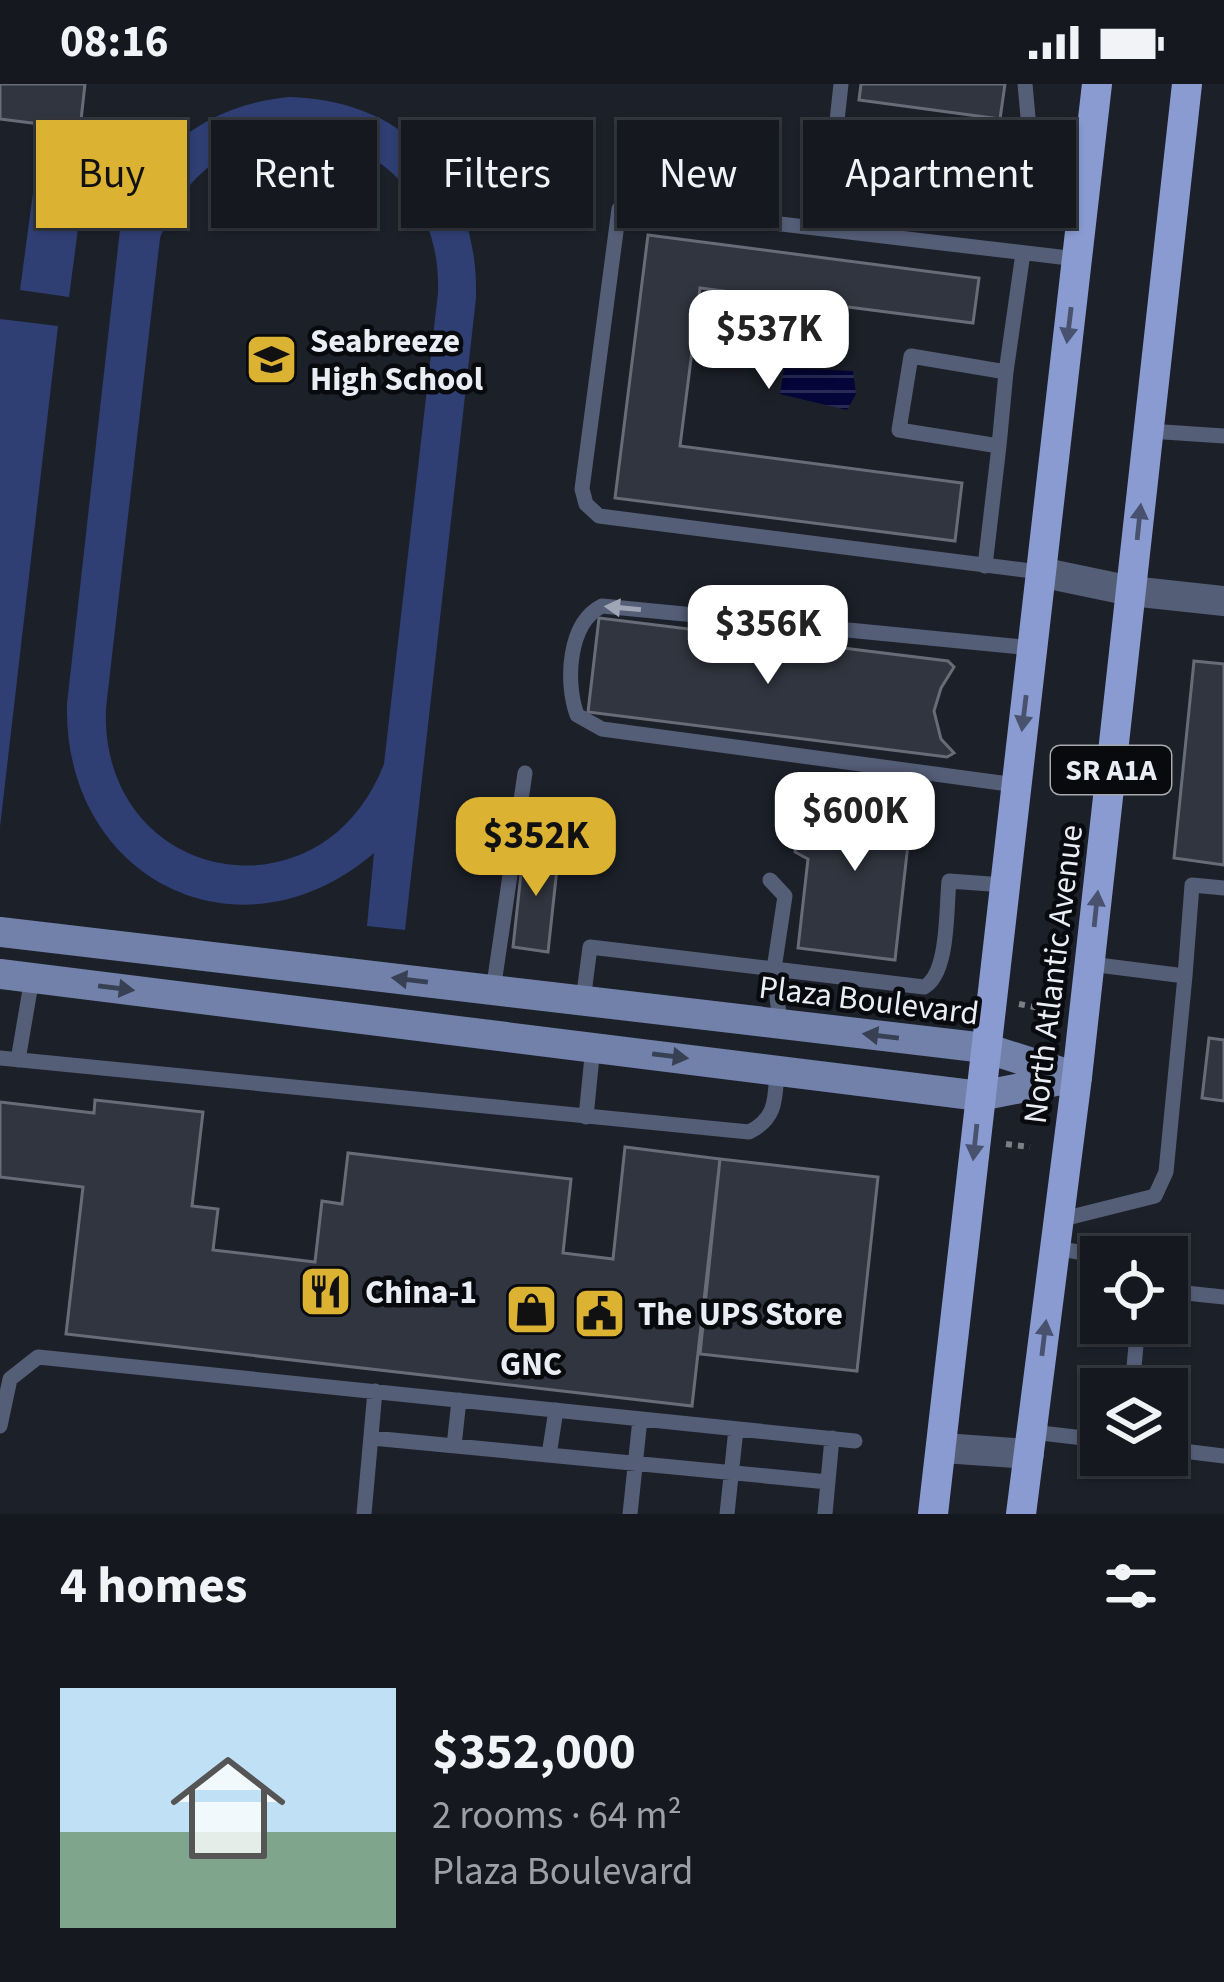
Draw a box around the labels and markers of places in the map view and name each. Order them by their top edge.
pin: $537K [685,290,853,392]
place label: Seabreeze High School [310,318,484,403]
school or university icon: Seabreeze High School [243,331,299,387]
pin: $356K [684,585,852,687]
pin: $600K [771,772,939,874]
pin: $352K [452,797,620,899]
restaurant icon: China-1 [298,1263,354,1319]
place label: China-1 [365,1269,477,1316]
shop icon: GNC [503,1281,559,1337]
public building icon: The UPS Store [571,1285,627,1341]
place label: The UPS Store [638,1291,843,1338]
place label: GNC [500,1341,562,1388]

